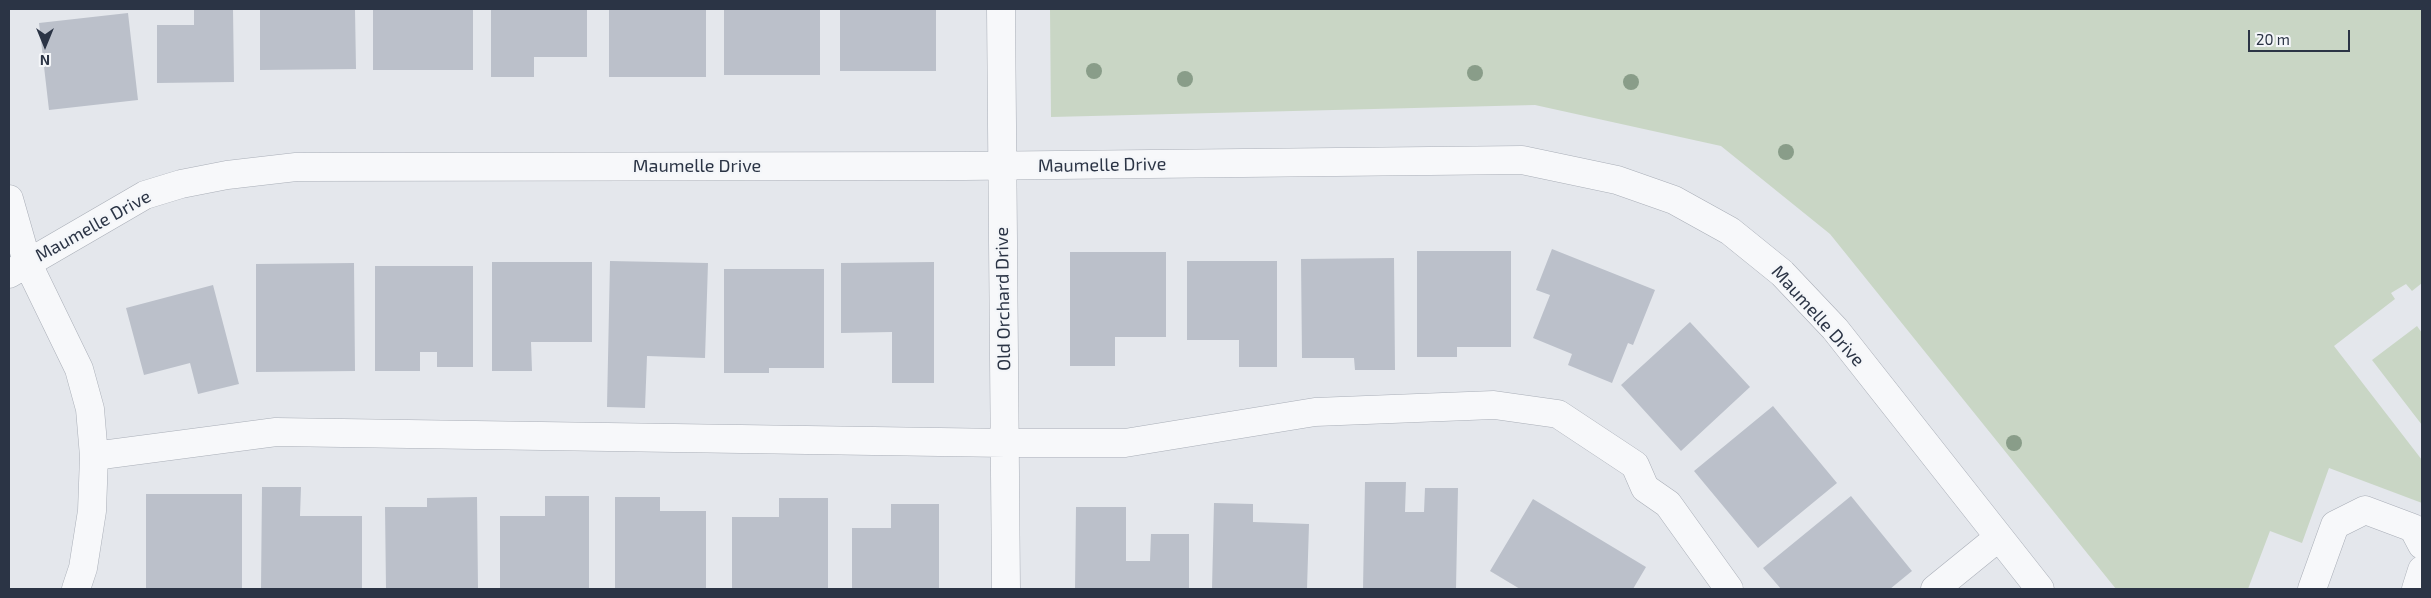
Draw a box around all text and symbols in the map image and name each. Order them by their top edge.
north arrow [20,20,70,70]
scale bar [2251,20,2354,52]
text: 20 m [2256,30,2290,48]
text: N [40,52,50,69]
street label: Maumelle Drive [1038,153,1166,177]
street label: Maumelle Drive [633,155,761,177]
street label: Maumelle Drive [32,185,154,267]
street label: Old Orchard Drive [991,227,1015,371]
street label: Maumelle Drive [1767,261,1869,371]

